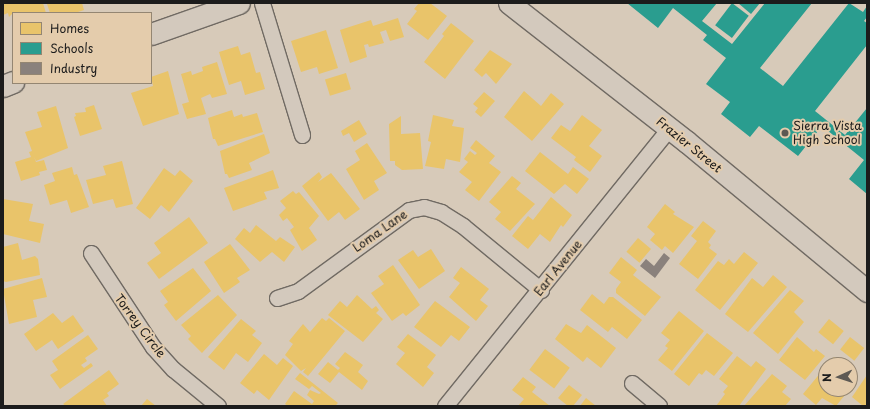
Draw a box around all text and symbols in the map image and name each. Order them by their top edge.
legend [12,12,152,84]
text: Homes [50,19,89,37]
text: Schools [50,39,93,57]
text: Industry [50,59,97,77]
street label: Frazier Street [653,114,725,176]
place label: Sierra Vista High School [793,119,862,147]
marker: Sierra Vista High School [780,128,790,138]
street label: Loma Lane [350,207,410,255]
street label: Earl Avenue [531,237,585,299]
street label: Torrey Circle [112,292,168,360]
north arrow [818,357,858,397]
text: N [818,373,835,382]

